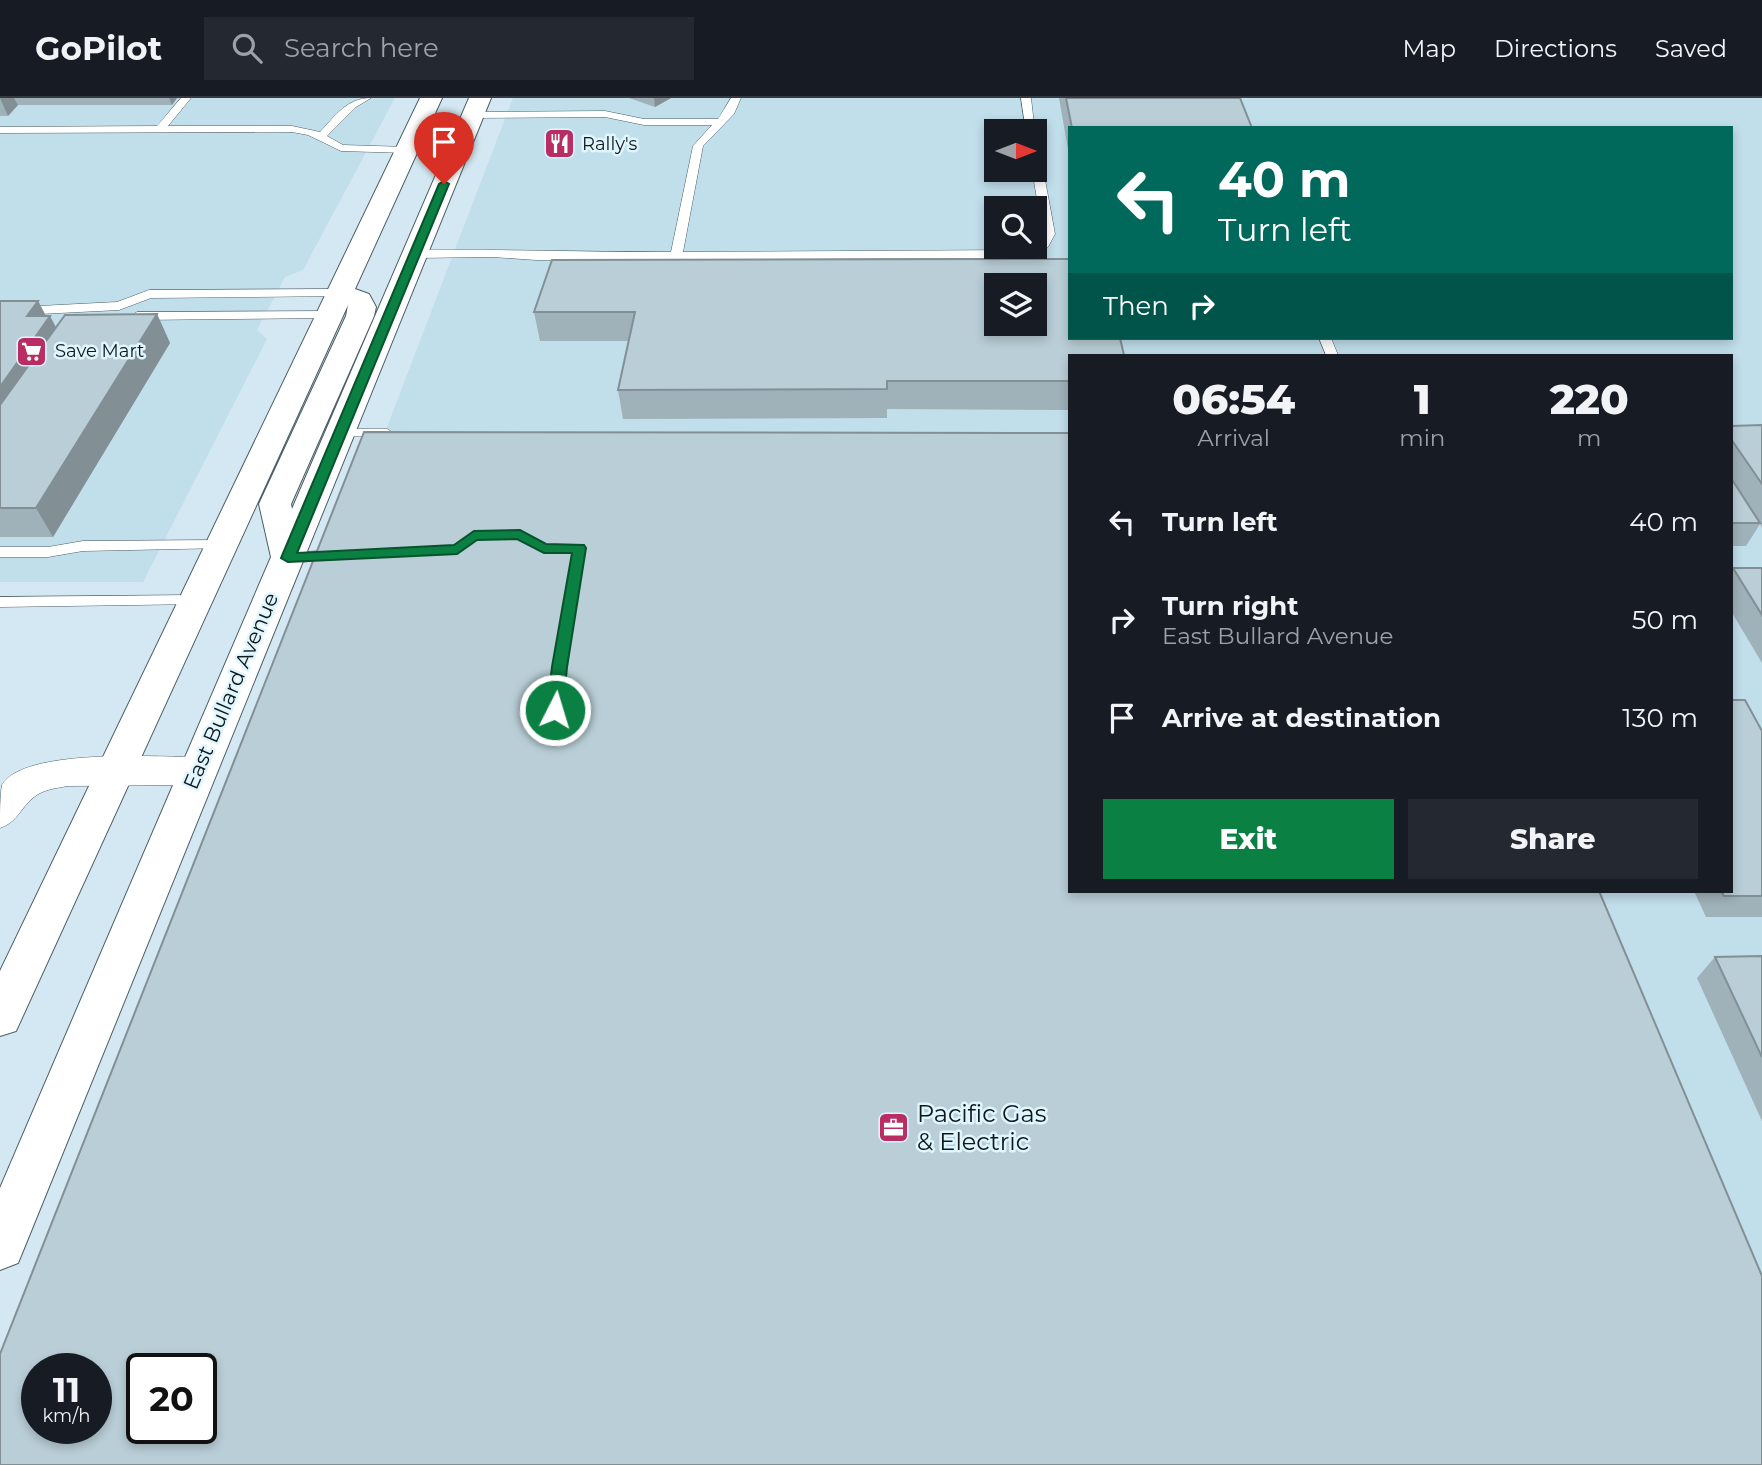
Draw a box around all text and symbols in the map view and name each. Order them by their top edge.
search box [204,17,694,80]
text: GoPilot [35,28,162,68]
icon: search [228,29,266,67]
text: Search here [284,32,439,64]
text: Map [1403,34,1456,63]
text: Directions [1494,34,1617,63]
text: Saved [1655,34,1727,63]
pin [414,112,474,184]
north arrow [984,119,1046,182]
map controls [984,119,1047,336]
icon: arrive [425,123,463,161]
restaurant icon: Rally's [542,127,576,161]
place label: Rally's [582,133,638,155]
text: 40 m [1218,150,1350,209]
icon: left [1103,154,1194,245]
button: search [984,196,1047,259]
text: Turn left [1218,210,1352,249]
button: layers [984,273,1047,336]
icon: right [1183,287,1221,325]
text: Then [1103,290,1169,322]
supermarket icon: Save Mart [15,334,49,368]
place label: Save Mart [55,340,144,362]
text: 06:54 [1172,373,1295,425]
text: 1 [1414,373,1431,425]
text: 220 [1550,373,1629,425]
text: Arrival [1197,424,1270,452]
text: min [1399,424,1445,452]
text: m [1577,424,1601,452]
icon: left [1103,503,1141,541]
text: Turn left [1162,506,1278,538]
text: 40 m [1629,506,1698,538]
street label: East Bullard Avenue [178,589,283,793]
text: Turn right [1162,590,1298,622]
icon: right [1103,601,1141,639]
text: 50 m [1632,604,1698,636]
text: East Bullard Avenue [1162,622,1393,650]
position arrow [518,673,592,747]
icon: arrive [1103,699,1141,737]
text: Arrive at destination [1162,702,1441,734]
text: 130 m [1622,702,1698,734]
button: Exit [1103,799,1394,879]
button: Share [1408,799,1698,879]
place label: Pacific Gas & Electric [917,1099,1046,1156]
office icon: Pacific Gas & Electric [877,1111,911,1145]
speed limit sign: 20 [126,1353,217,1444]
text: 11 [53,1368,80,1411]
text: km/h [42,1405,91,1427]

